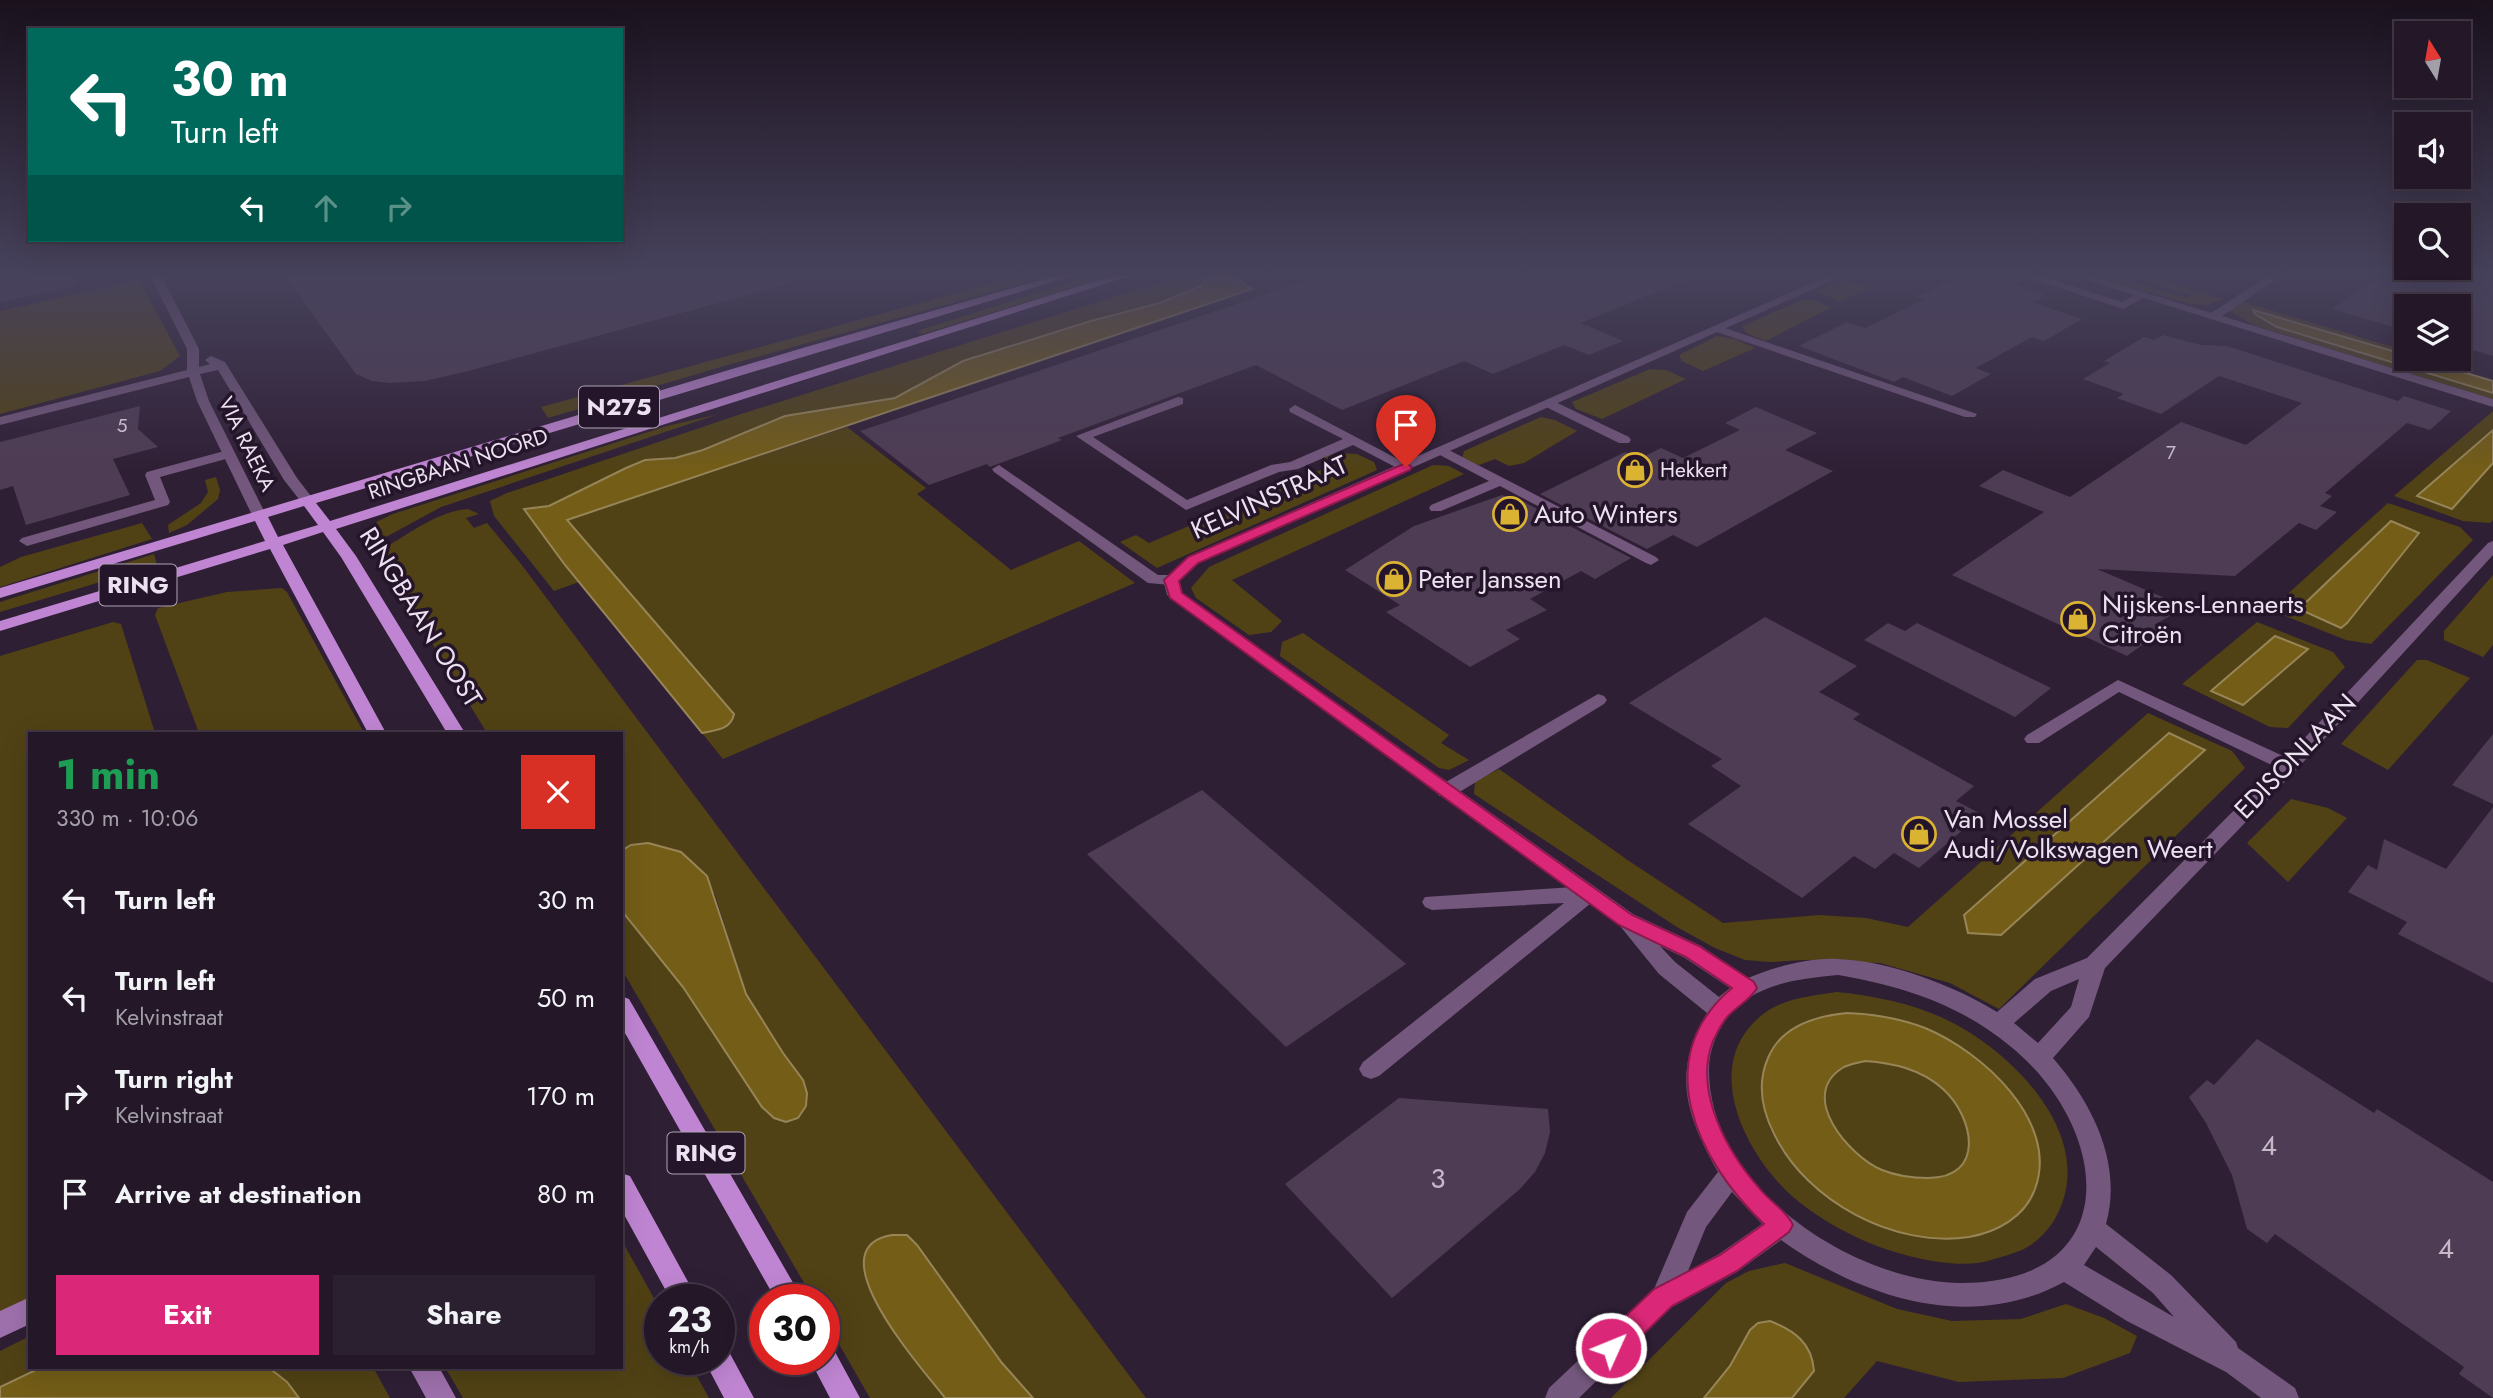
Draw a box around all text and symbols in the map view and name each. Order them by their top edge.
north arrow [2394,21,2471,98]
map controls [2394,21,2471,371]
text: 30 m [171,44,289,114]
icon: left [56,56,147,147]
text: Turn left [171,109,278,155]
button: sound [2394,112,2471,189]
icon: left [234,189,272,227]
icon: ahead [307,189,345,227]
icon: right [380,189,418,227]
button: search [2394,203,2471,280]
button: layers [2394,294,2471,371]
road number: N275 [579,386,659,428]
street label: VIA RAEKA [211,392,283,497]
pin [1376,395,1436,467]
icon: arrive [1387,406,1425,444]
house number: 5 [117,412,127,439]
street label: RINGBAAN NOORD [364,421,552,507]
house number: 7 [2166,439,2176,466]
street label: KELVINSTRAAT [1185,445,1353,549]
shop icon: Hekkert [1616,451,1654,489]
place label: Hekkert [1660,455,1727,485]
shop icon: Auto Winters [1491,495,1529,533]
place label: Auto Winters [1534,495,1678,533]
street label: RINGBAAN OOST [350,520,492,714]
shop icon: Peter Janssen [1375,560,1413,598]
place label: Peter Janssen [1418,560,1562,598]
road number: RING [100,564,176,606]
place label: Nijskens-Lennaerts Citroën [2102,585,2304,653]
shop icon: Nijskens-Lennaerts Citroën [2059,600,2097,638]
street label: EDISONLAAN [2225,685,2365,827]
text: 1 min [56,744,160,805]
button: close [521,755,595,829]
place label: Van Mossel Audi/Volkswagen Weert [1944,800,2213,868]
text: 330 m · 10:06 [56,801,199,835]
shop icon: Van Mossel Audi/Volkswagen Weert [1900,815,1938,853]
icon: left [56,881,94,919]
text: Turn left [115,881,215,919]
text: 30 m [537,881,595,919]
text: Turn left [115,962,215,1000]
icon: left [56,979,94,1017]
text: 50 m [537,979,595,1017]
text: Kelvinstraat [115,1000,223,1034]
text: Turn right [115,1060,233,1098]
icon: right [56,1077,94,1115]
text: 170 m [526,1077,595,1115]
text: Kelvinstraat [115,1098,223,1132]
house number: 4 [2261,1125,2277,1166]
road number: RING [668,1133,744,1174]
house number: 3 [1430,1158,1446,1199]
icon: arrive [56,1175,94,1213]
text: Arrive at destination [115,1175,362,1213]
text: 80 m [537,1175,595,1213]
house number: 4 [2438,1228,2454,1269]
button: Exit [56,1275,319,1355]
button: Share [333,1275,595,1355]
speed limit sign: 30 [749,1284,840,1375]
text: 23 [667,1295,712,1345]
position arrow [1574,1311,1648,1385]
text: km/h [669,1334,710,1360]

